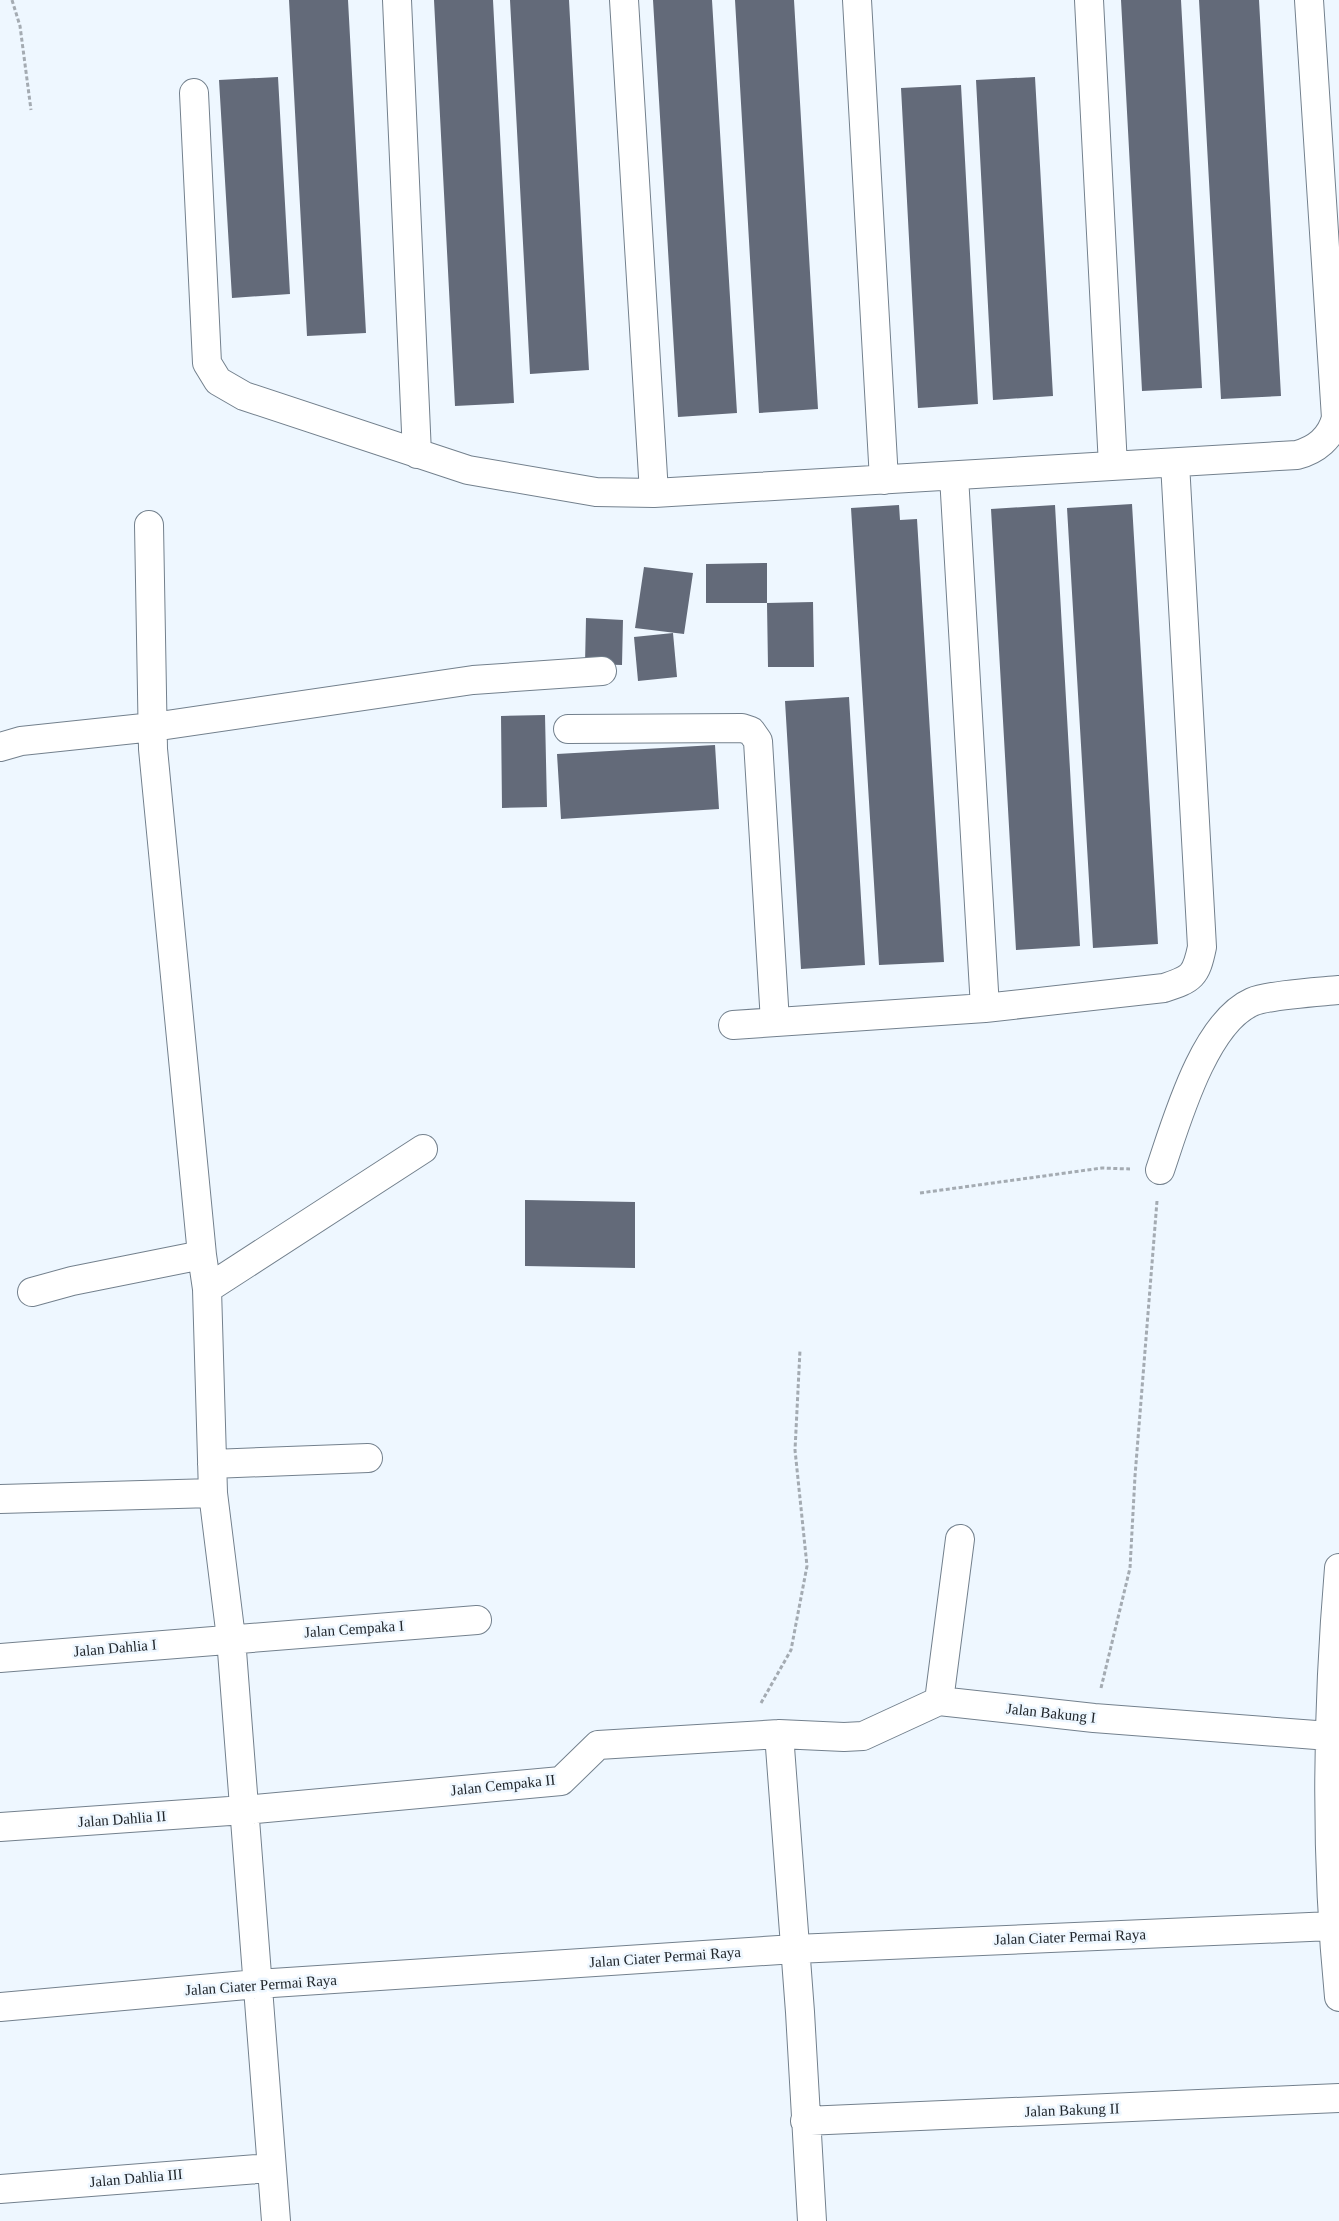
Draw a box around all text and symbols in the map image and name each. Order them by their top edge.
street label: Jalan Cempaka I [304,1618,404,1640]
street label: Jalan Dahlia I [73,1636,157,1660]
street label: Jalan Bakung I [1005,1700,1097,1726]
street label: Jalan Cempaka II [450,1772,556,1798]
street label: Jalan Dahlia II [77,1808,167,1830]
street label: Jalan Ciater Permai Raya [994,1926,1147,1948]
street label: Jalan Ciater Permai Raya [589,1944,742,1970]
street label: Jalan Ciater Permai Raya [185,1972,338,1998]
street label: Jalan Bakung II [1024,2100,1120,2120]
street label: Jalan Dahlia III [89,2166,183,2190]

